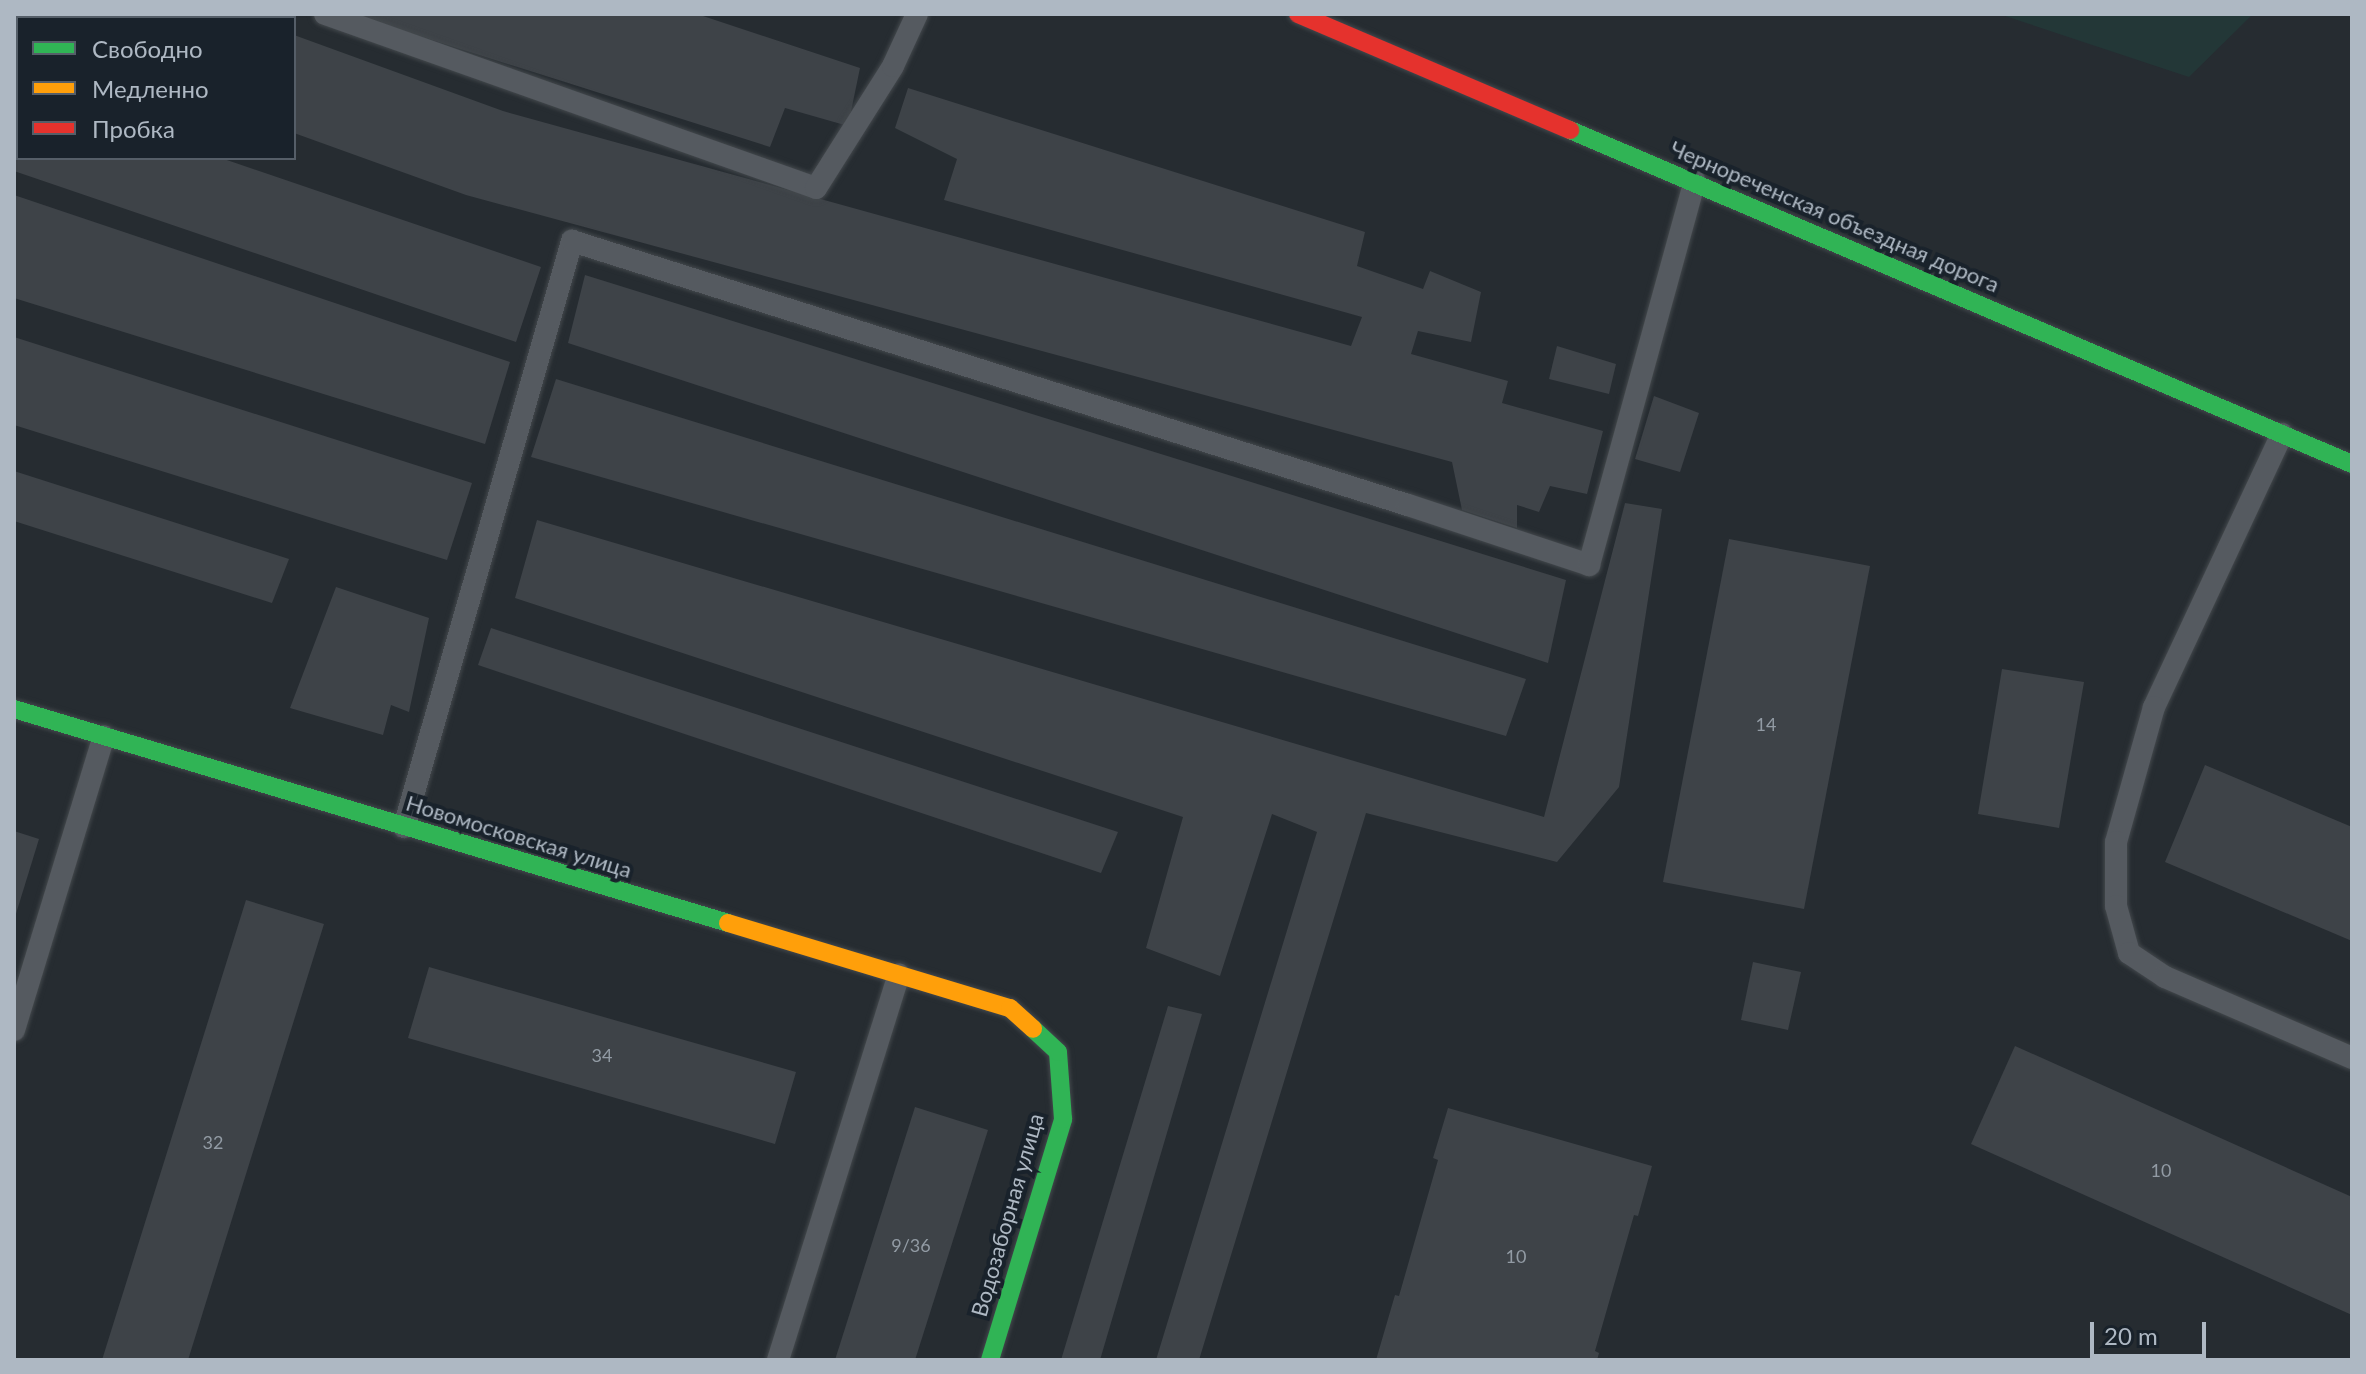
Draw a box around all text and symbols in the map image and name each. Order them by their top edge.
legend [16,16,296,160]
text: Свободно [92,34,203,63]
text: Медленно [92,74,209,103]
text: Пробка [92,114,175,143]
street label: Чернореченская объездная дорога [1667,135,2003,297]
house number: 14 [1756,713,1776,735]
street label: Новомосковская улица [403,789,635,883]
house number: 34 [592,1044,612,1066]
street label: Водозаборная улица [965,1110,1049,1320]
house number: 32 [203,1131,223,1153]
house number: 10 [2151,1159,2171,1181]
house number: 9/36 [891,1234,931,1256]
house number: 10 [1506,1245,1526,1267]
scale bar [2094,1306,2210,1356]
text: 20 m [2104,1321,2158,1350]

